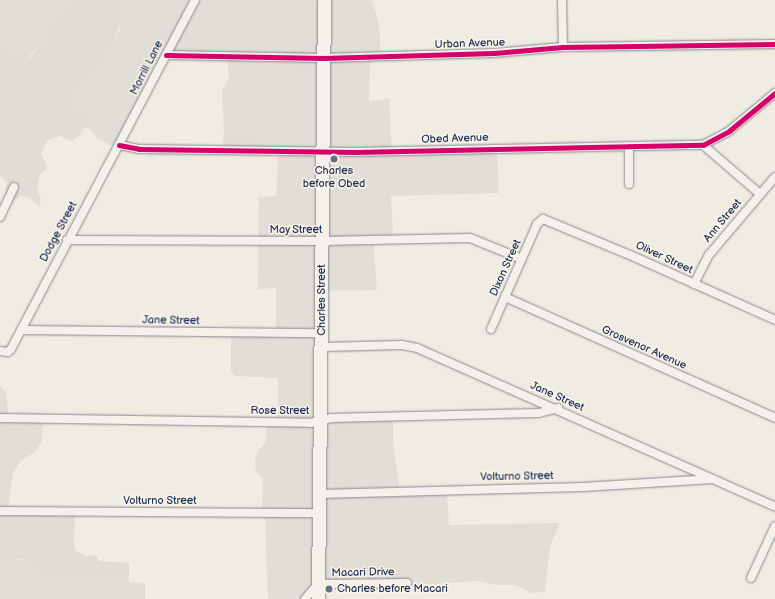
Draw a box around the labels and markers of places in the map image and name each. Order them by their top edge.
marker: Charles before Obed [329,154,339,164]
place label: Charles before Obed [303,165,365,191]
place label: Charles before Macari [337,582,448,596]
marker: Charles before Macari [324,584,334,594]

